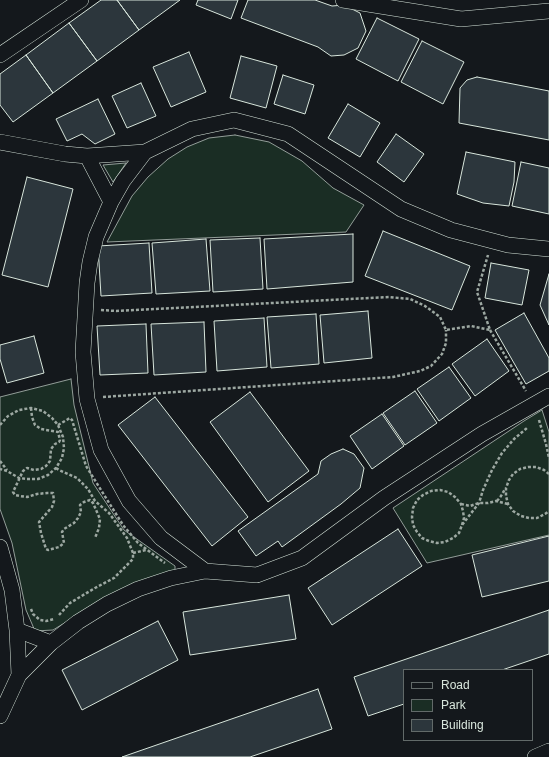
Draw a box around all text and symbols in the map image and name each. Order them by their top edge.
legend [403,669,533,741]
text: Road [441,678,470,692]
text: Park [441,698,466,712]
text: Building [441,718,484,732]

